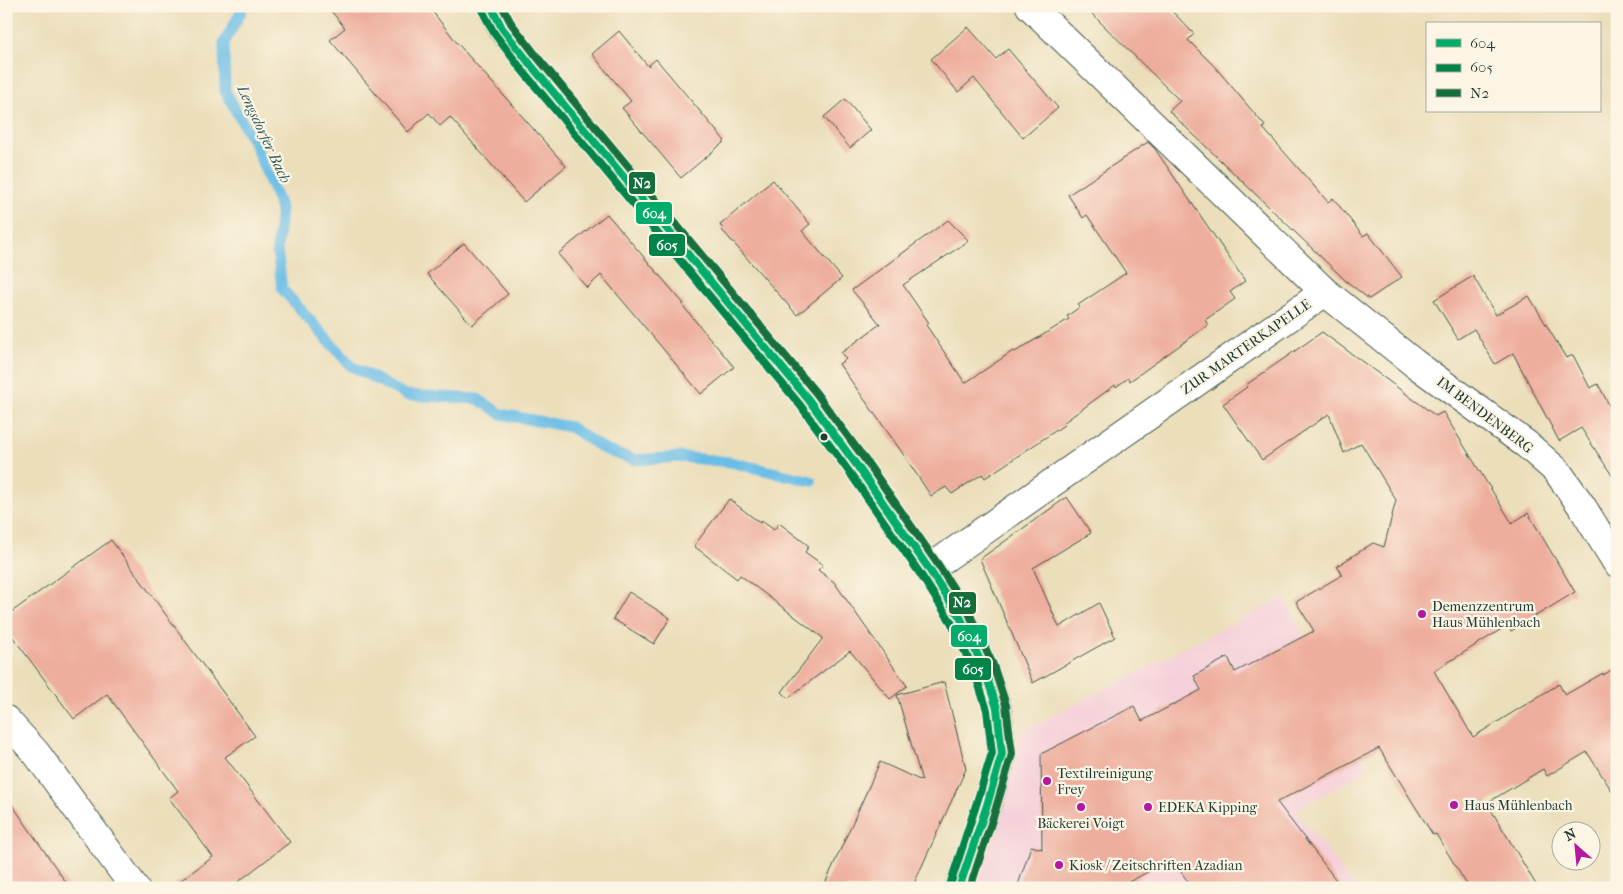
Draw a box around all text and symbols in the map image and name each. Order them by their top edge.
legend [1426,22,1600,112]
text: 604 [1470,34,1496,52]
text: 605 [1470,58,1493,76]
water label: Lengsdorfer Bach [233,81,295,186]
text: N2 [1470,84,1489,102]
line badge: N2 [628,171,656,195]
text: N2 [633,175,651,192]
line badge: 604 [635,201,673,225]
text: 604 [642,205,666,222]
line badge: 605 [648,233,686,257]
text: 605 [656,237,678,254]
street label: ZUR MARTERKAPELLE [1178,295,1315,398]
street label: IM BENDENBERG [1433,373,1537,457]
unlabelled marker [819,432,829,442]
line badge: N2 [948,591,977,615]
text: N2 [953,594,971,611]
place label: Demenzzentrum Haus Mühlenbach [1432,598,1541,631]
marker: Demenzzentrum Haus Mühlenbach [1416,608,1428,620]
line badge: 604 [950,624,988,648]
text: 604 [957,628,981,645]
line badge: 605 [954,657,992,681]
text: 605 [962,661,984,678]
place label: Textilreinigung Frey [1057,765,1153,798]
marker: Textilreinigung Frey [1041,775,1053,787]
place label: Haus Mühlenbach [1464,797,1573,814]
place label: EDEKA Kipping [1158,799,1258,816]
marker: Haus Mühlenbach [1448,799,1460,811]
marker: Bäckerei Voigt [1075,801,1087,813]
marker: EDEKA Kipping [1142,801,1154,813]
place label: Bäckerei Voigt [1037,815,1125,832]
north arrow [1550,822,1600,872]
text: N [1562,825,1579,845]
place label: Kiosk / Zeitschriften Azadian [1069,857,1243,874]
marker: Kiosk / Zeitschriften Azadian [1053,859,1065,871]

